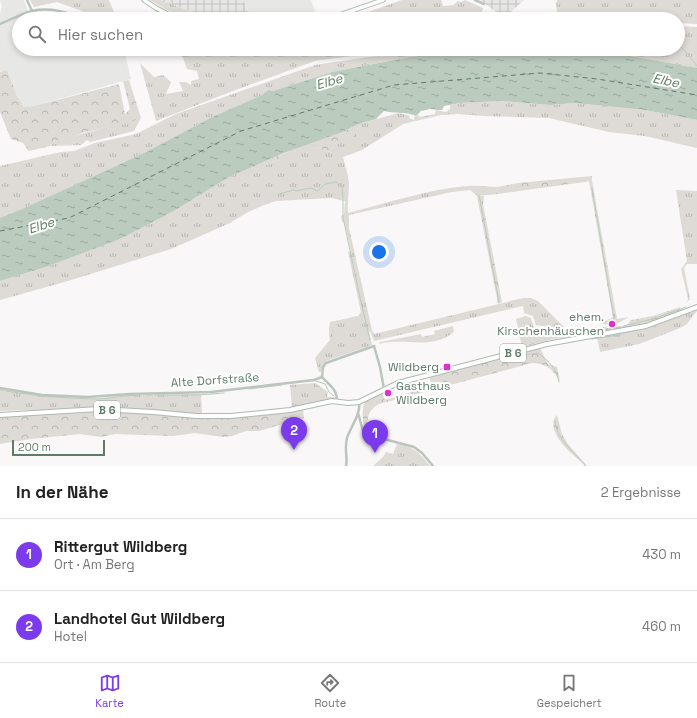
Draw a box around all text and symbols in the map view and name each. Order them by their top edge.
search box [12,12,685,56]
icon: search [26,23,48,45]
text: Hier suchen [58,25,143,44]
water label: Elbe [314,69,346,93]
water label: Elbe [651,69,682,92]
water label: Elbe [26,213,58,238]
your location [369,242,389,262]
place label: ehem. Kirschenhäuschen [497,309,604,339]
marker: ehem. Kirschenhäuschen [607,319,617,329]
road number: B 6 [500,344,526,362]
place label: Wildberg [388,359,439,375]
marker: Wildberg [442,362,452,372]
street label: Alte Dorfstraße [170,369,260,391]
place label: Gasthaus Wildberg [396,378,450,408]
marker: Gasthaus Wildberg [383,388,393,398]
road number: B 6 [94,401,120,419]
pin: 2 [281,417,307,450]
pin: 1 [362,420,388,453]
scale bar [12,438,105,457]
text: 200 m [18,440,51,454]
text: In der Nähe [16,481,108,503]
text: 2 Ergebnisse [601,484,681,501]
text: Rittergut Wildberg [54,537,187,556]
text: 1 [26,546,32,563]
text: 430 m [642,546,681,563]
text: Ort · Am Berg [54,556,135,573]
text: Landhotel Gut Wildberg [54,609,225,628]
text: 2 [25,618,33,635]
text: 460 m [642,618,681,635]
text: Hotel [54,628,87,645]
tab: Karte [95,672,124,710]
tab: Route [314,672,346,710]
tab: Gespeichert [537,672,602,710]

